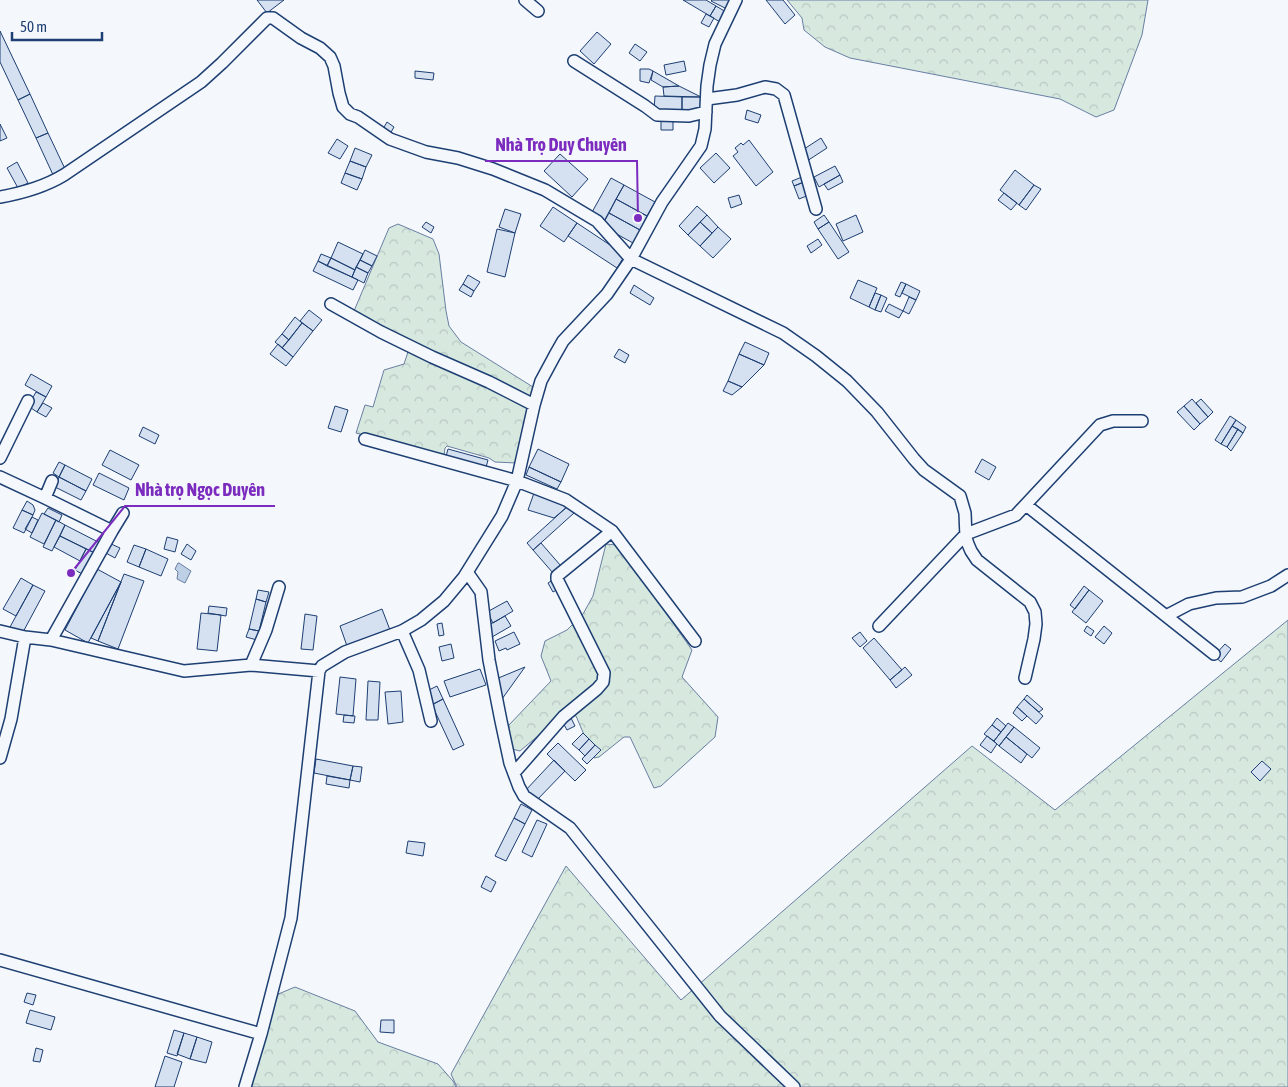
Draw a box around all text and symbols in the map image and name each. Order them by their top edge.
scale bar [12,10,102,42]
text: 50 m [20,18,47,35]
callout: Nhà Trọ Duy Chuyên [485,128,637,161]
text: Nhà Trọ Duy Chuyên [495,134,627,155]
callout: Nhà trọ Ngọc Duyên [125,473,275,506]
text: Nhà trọ Ngọc Duyên [135,479,265,500]

